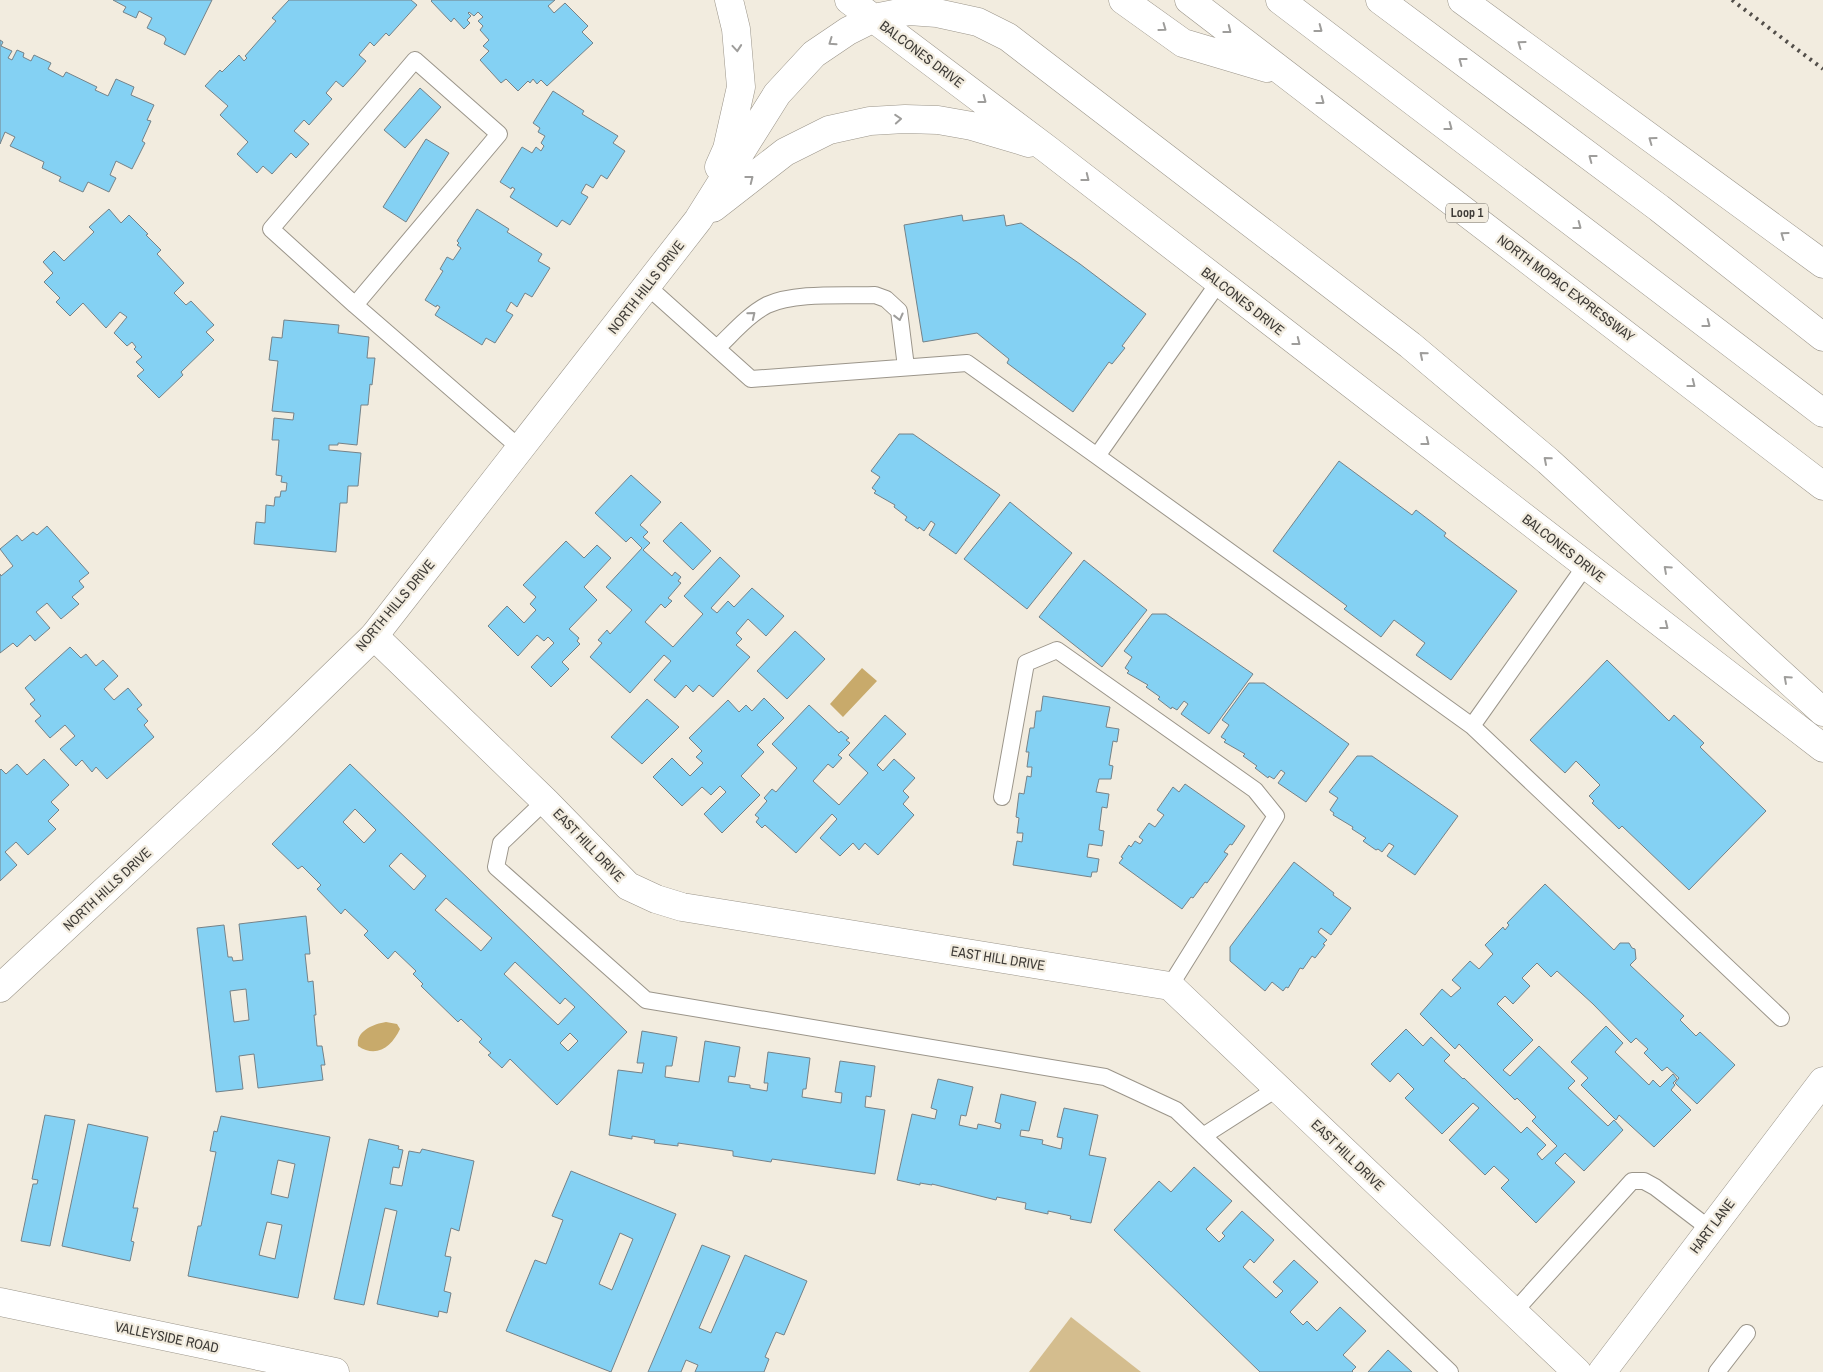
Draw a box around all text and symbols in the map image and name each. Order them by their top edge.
street label: BALCONES DRIVE [876,16,968,92]
one-way arrow [1157,23,1166,31]
one-way arrow [1222,24,1231,32]
one-way arrow [1313,24,1322,32]
one-way arrow [828,36,838,45]
one-way arrow [1518,41,1527,49]
one-way arrow [732,44,743,52]
one-way arrow [1458,58,1468,67]
one-way arrow [977,94,987,103]
one-way arrow [1315,96,1324,104]
one-way arrow [894,114,902,125]
one-way arrow [1443,122,1452,130]
one-way arrow [1649,136,1658,146]
one-way arrow [1589,156,1598,164]
one-way arrow [1080,173,1089,181]
one-way arrow [745,175,754,184]
road number: Loop 1 [1446,204,1488,222]
one-way arrow [1572,220,1581,228]
street label: NORTH MOPAC EXPRESSWAY [1494,230,1639,346]
one-way arrow [1781,233,1790,241]
street label: NORTH HILLS DRIVE [604,237,688,337]
street label: BALCONES DRIVE [1198,263,1288,339]
one-way arrow [747,312,756,321]
one-way arrow [893,312,904,321]
one-way arrow [1701,318,1711,327]
one-way arrow [1291,337,1300,345]
one-way arrow [1419,352,1428,361]
one-way arrow [1686,378,1695,387]
one-way arrow [1420,436,1429,444]
one-way arrow [1543,457,1552,466]
street label: BALCONES DRIVE [1519,510,1609,586]
street label: NORTH HILLS DRIVE [351,556,439,654]
one-way arrow [1663,566,1672,575]
one-way arrow [1659,621,1668,629]
one-way arrow [1784,676,1793,685]
street label: EAST HILL DRIVE [549,805,629,885]
street label: NORTH HILLS DRIVE [59,844,155,934]
street label: EAST HILL DRIVE [950,942,1046,974]
street label: EAST HILL DRIVE [1308,1115,1388,1195]
street label: HART LANE [1686,1195,1738,1257]
street label: VALLEYSIDE ROAD [113,1317,221,1357]

